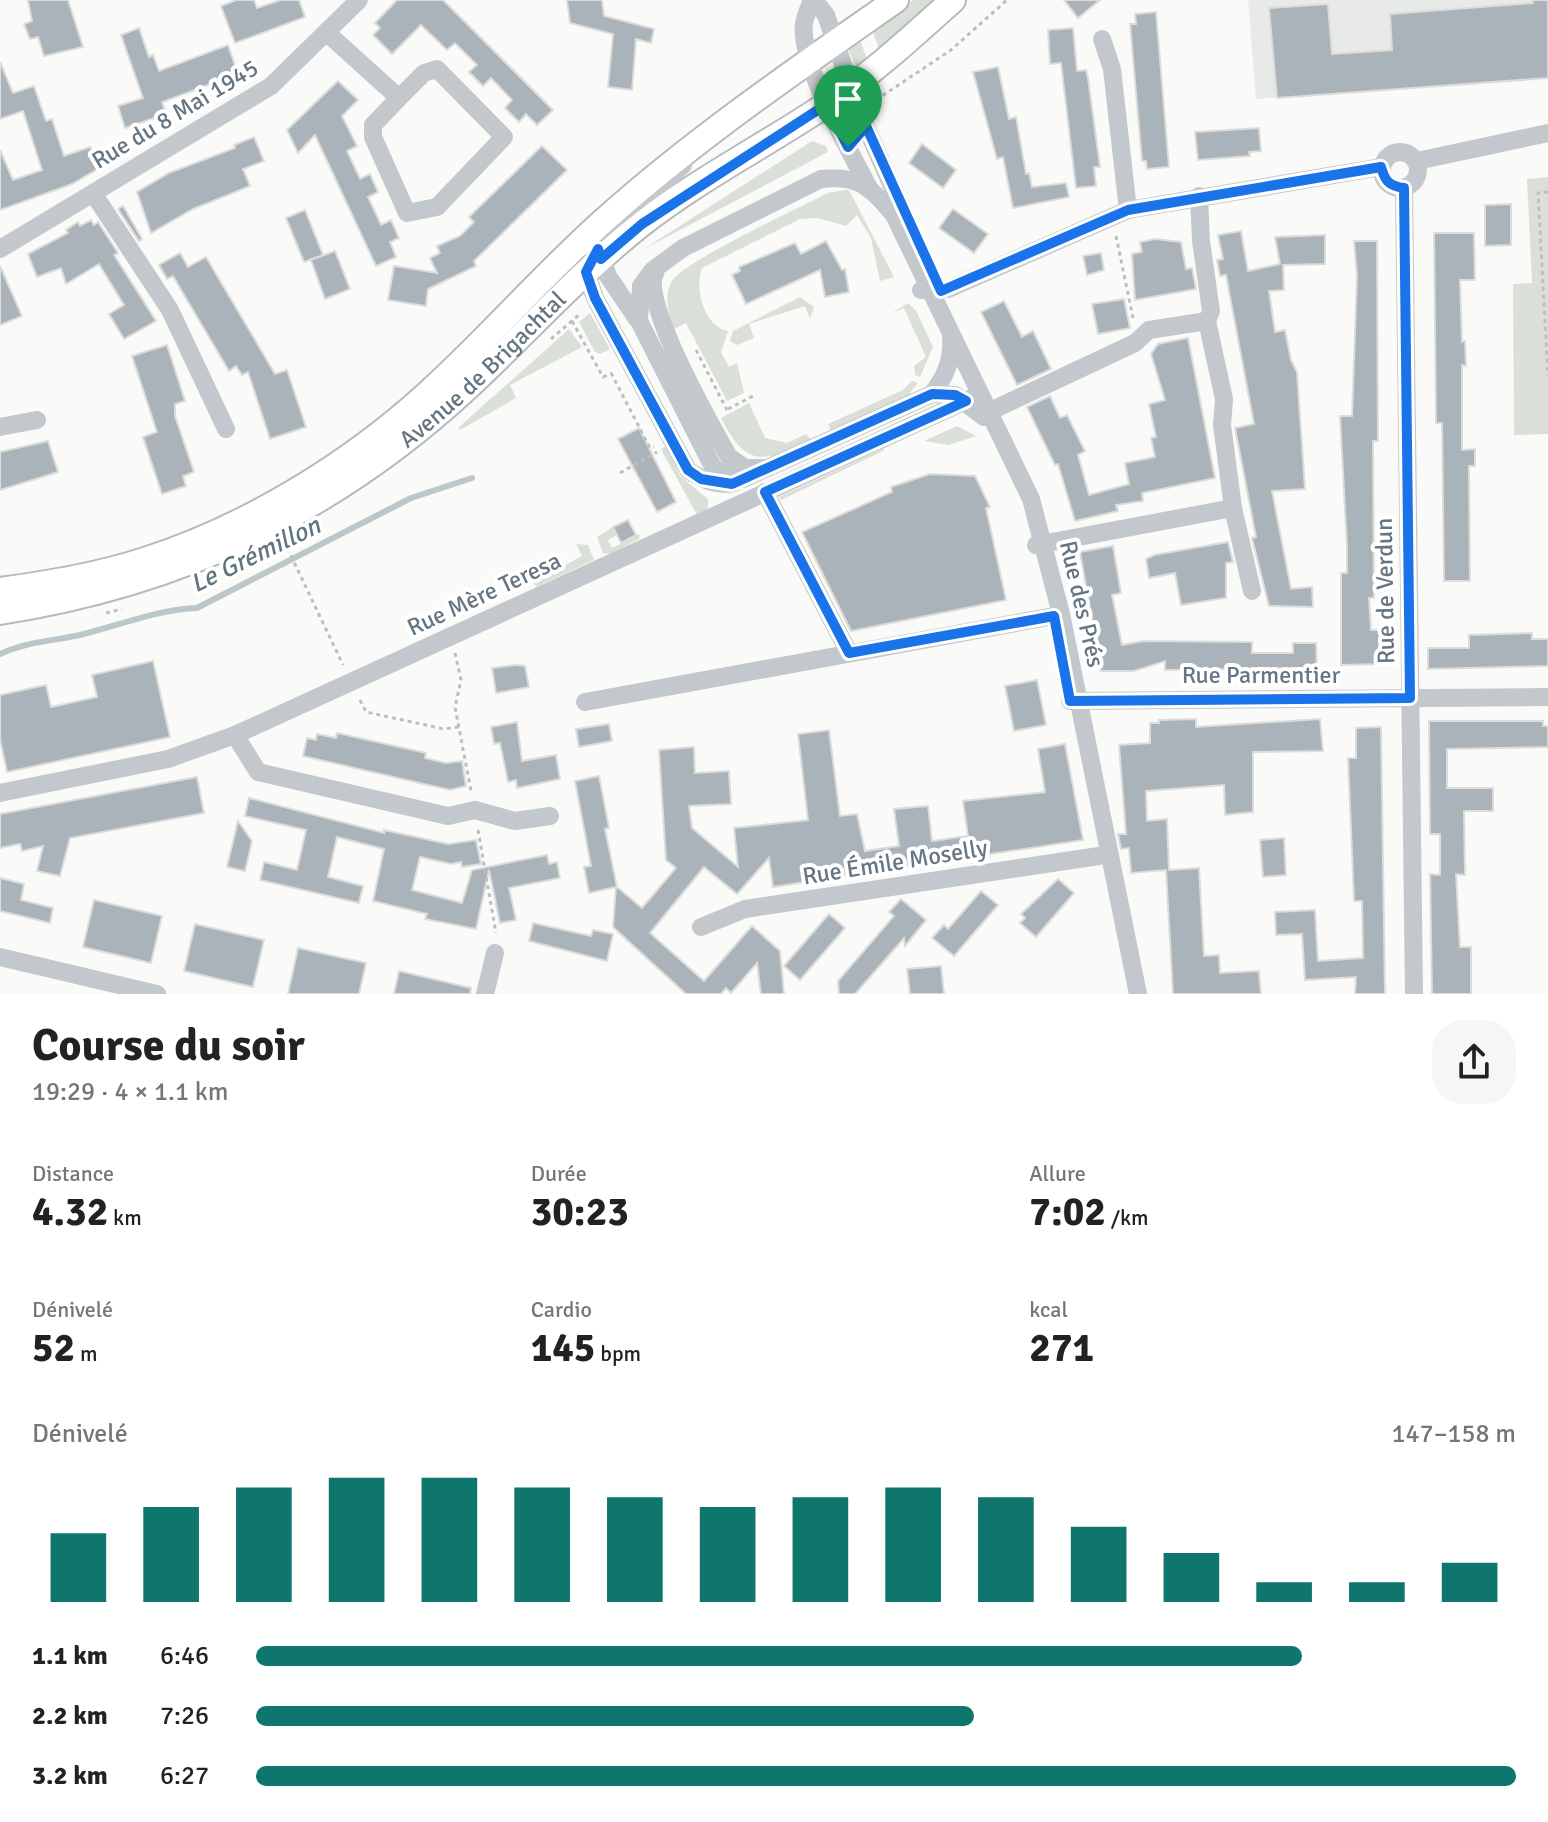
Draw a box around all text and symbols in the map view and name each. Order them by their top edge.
street label: Rue du 8 Mai 1945 [86,53,264,175]
pin [814,65,882,147]
icon: arrive [826,77,870,121]
street label: Avenue de Brigachtal [393,285,572,454]
water label: Le Grémillon [185,509,326,600]
street label: Rue de Verdun [1369,518,1401,664]
street label: Rue des Prés [1053,538,1111,670]
street label: Rue Mère Teresa [402,545,566,643]
street label: Rue Parmentier [1182,660,1340,690]
street label: Rue Émile Moselly [800,833,990,891]
text: Course du soir [32,1019,305,1073]
button: share [1432,1020,1516,1104]
text: 19:29 · 4 × 1.1 km [32,1076,228,1108]
text: Distance [32,1160,114,1187]
text: Durée [531,1160,587,1187]
text: Allure [1029,1160,1086,1187]
text: 4.32 [32,1187,108,1237]
text: 30:23 [531,1187,629,1237]
text: 7:02 [1029,1187,1106,1237]
text: km [108,1204,142,1231]
text: /km [1106,1204,1149,1231]
text: Dénivelé [32,1296,113,1323]
text: Cardio [531,1296,592,1323]
text: kcal [1029,1296,1068,1323]
text: 52 [32,1323,75,1373]
text: 145 [531,1323,595,1373]
text: 271 [1029,1323,1094,1373]
text: m [75,1340,98,1367]
text: bpm [595,1340,641,1367]
text: Dénivelé [32,1418,128,1450]
text: 147–158 m [1392,1418,1516,1450]
text: 1.1 km [32,1640,108,1672]
text: 6:46 [160,1640,209,1672]
text: 2.2 km [32,1700,108,1732]
text: 7:26 [160,1700,209,1732]
text: 3.2 km [32,1760,108,1792]
text: 6:27 [160,1760,209,1792]

